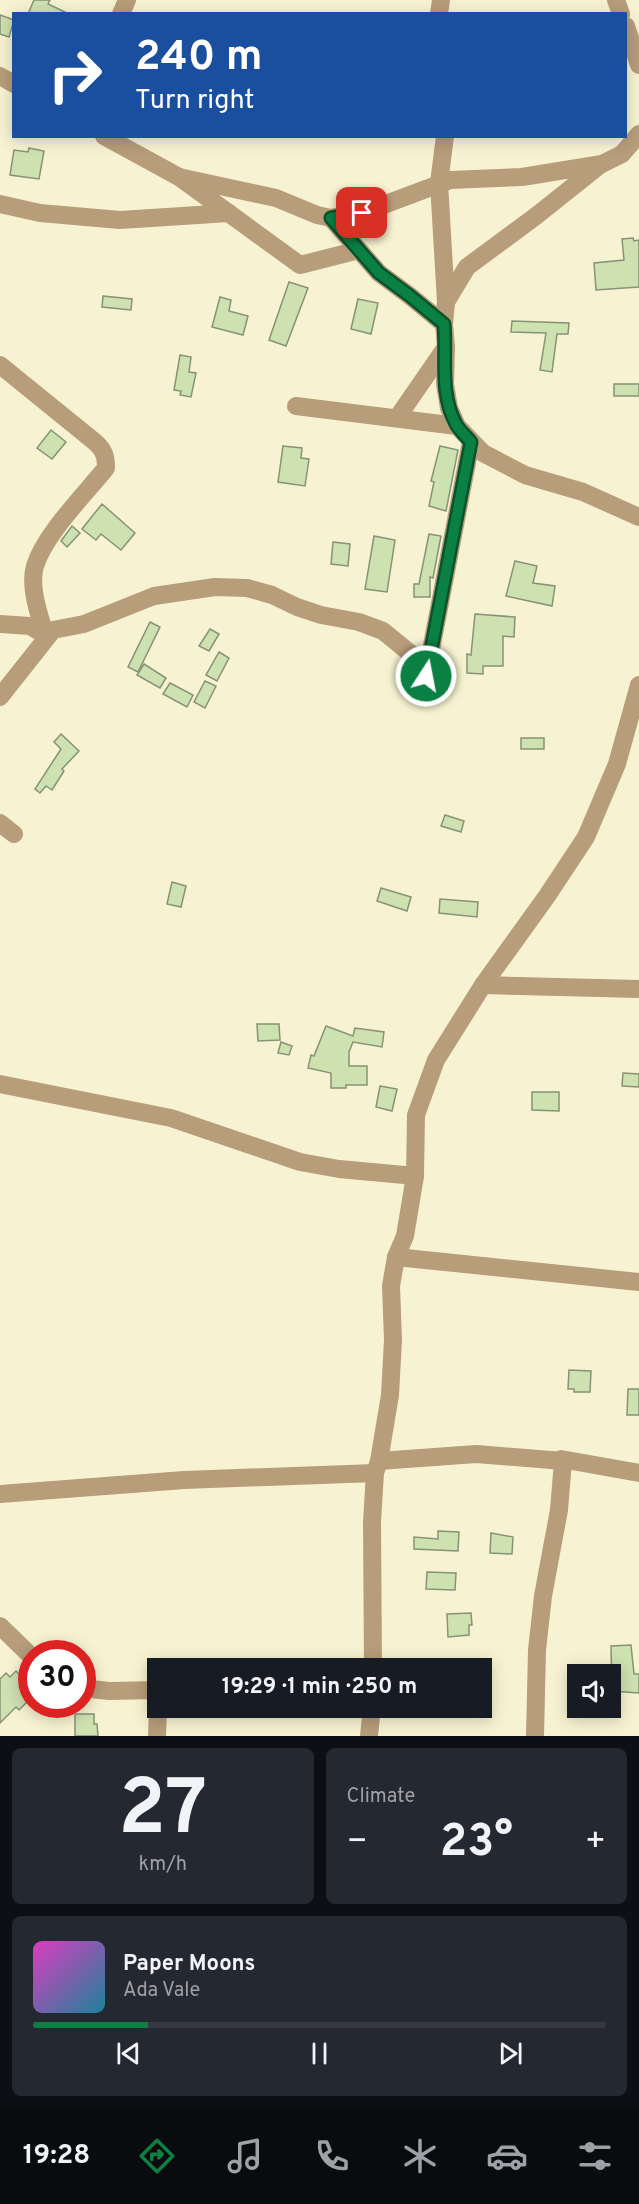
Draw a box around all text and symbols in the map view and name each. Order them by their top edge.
text: 240 m [135,32,263,85]
icon: right [36,36,114,114]
text: Turn right [135,84,254,118]
pin [336,187,387,238]
icon: arrive [345,196,378,229]
position arrow [394,644,458,708]
speed limit sign: 30 [18,1640,96,1718]
map controls [567,1664,621,1718]
button: sound [567,1664,621,1718]
text: 19:29 · 1 min · 250 m [222,1674,417,1701]
text: 27 [118,1763,207,1862]
text: Climate [347,1784,415,1810]
text: 23° [440,1815,513,1872]
text: − [347,1822,368,1864]
text: + [585,1822,606,1864]
text: km/h [138,1852,187,1878]
text: Paper Moons [123,1951,255,1978]
text: Ada Vale [123,1978,200,2004]
icon: previous [112,2037,145,2070]
icon: pause [303,2037,336,2070]
icon: next [494,2037,527,2070]
icon: directions [136,2135,178,2177]
icon: music [224,2135,266,2177]
icon: phone [311,2135,353,2177]
icon: climate [399,2135,441,2177]
icon: car [486,2135,528,2177]
icon: filters [574,2135,616,2177]
text: 19:28 [23,2139,90,2173]

